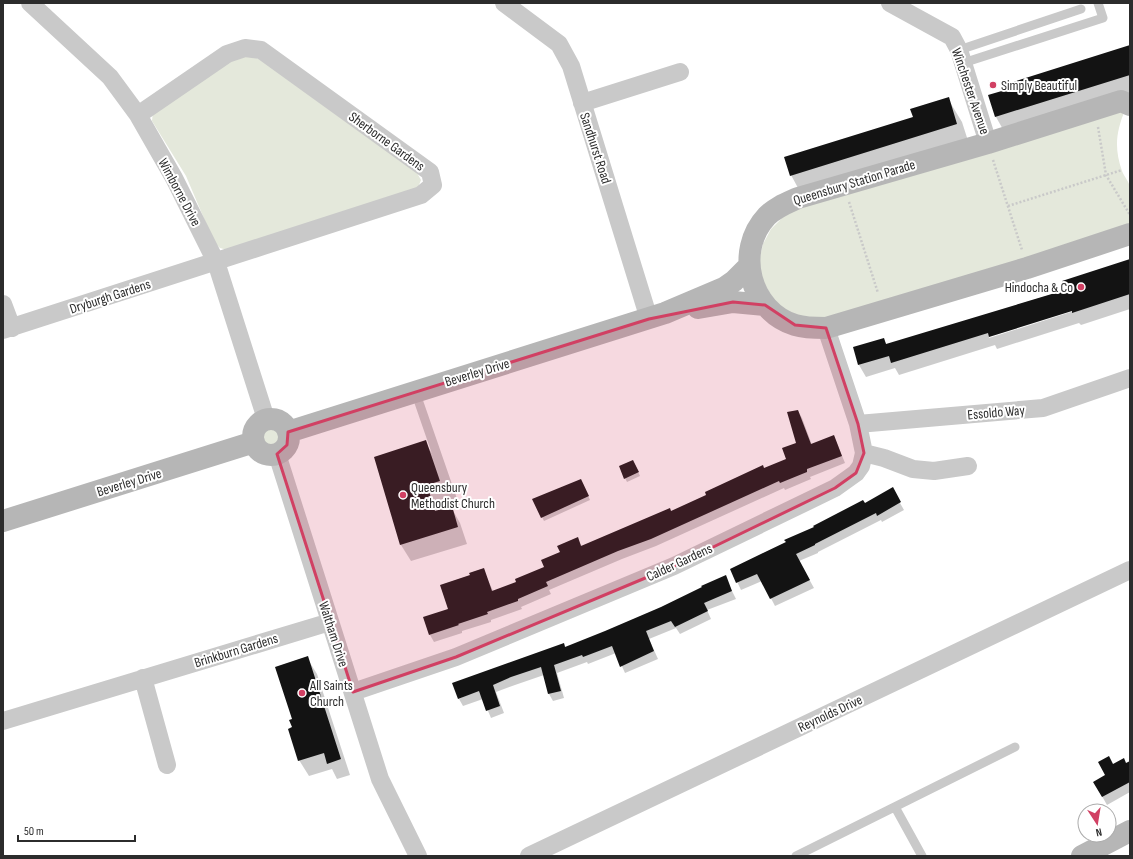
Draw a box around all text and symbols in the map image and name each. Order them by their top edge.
street label: Winchester Avenue [948,46,993,137]
place label: Simply Beautiful [1001,77,1077,94]
marker: Simply Beautiful [988,80,998,90]
street label: Sherborne Gardens [345,108,428,175]
street label: Sandhurst Road [576,110,615,186]
street label: Wimborne Drive [155,155,205,229]
street label: Queensbury Station Parade [791,156,917,209]
street label: Dryburgh Gardens [68,275,153,318]
place label: Hindocha & Co [1005,279,1073,296]
marker: Hindocha & Co [1076,282,1086,292]
street label: Beverley Drive [443,355,512,390]
street label: Essoldo Way [967,401,1026,423]
street label: Beverley Drive [95,465,164,500]
place label: Queensbury Methodist Church [411,479,495,512]
marker: Queensbury Methodist Church [398,490,408,500]
street label: Calder Gardens [644,540,715,585]
street label: Waltham Drive [315,599,352,669]
street label: Brinkburn Gardens [192,630,280,671]
place label: All Saints Church [309,677,353,710]
marker: All Saints Church [297,688,307,698]
street label: Reynolds Drive [795,691,865,736]
north arrow [1077,803,1117,843]
scale bar [18,817,135,843]
text: 50 m [24,824,44,839]
text: N [1095,825,1103,839]

